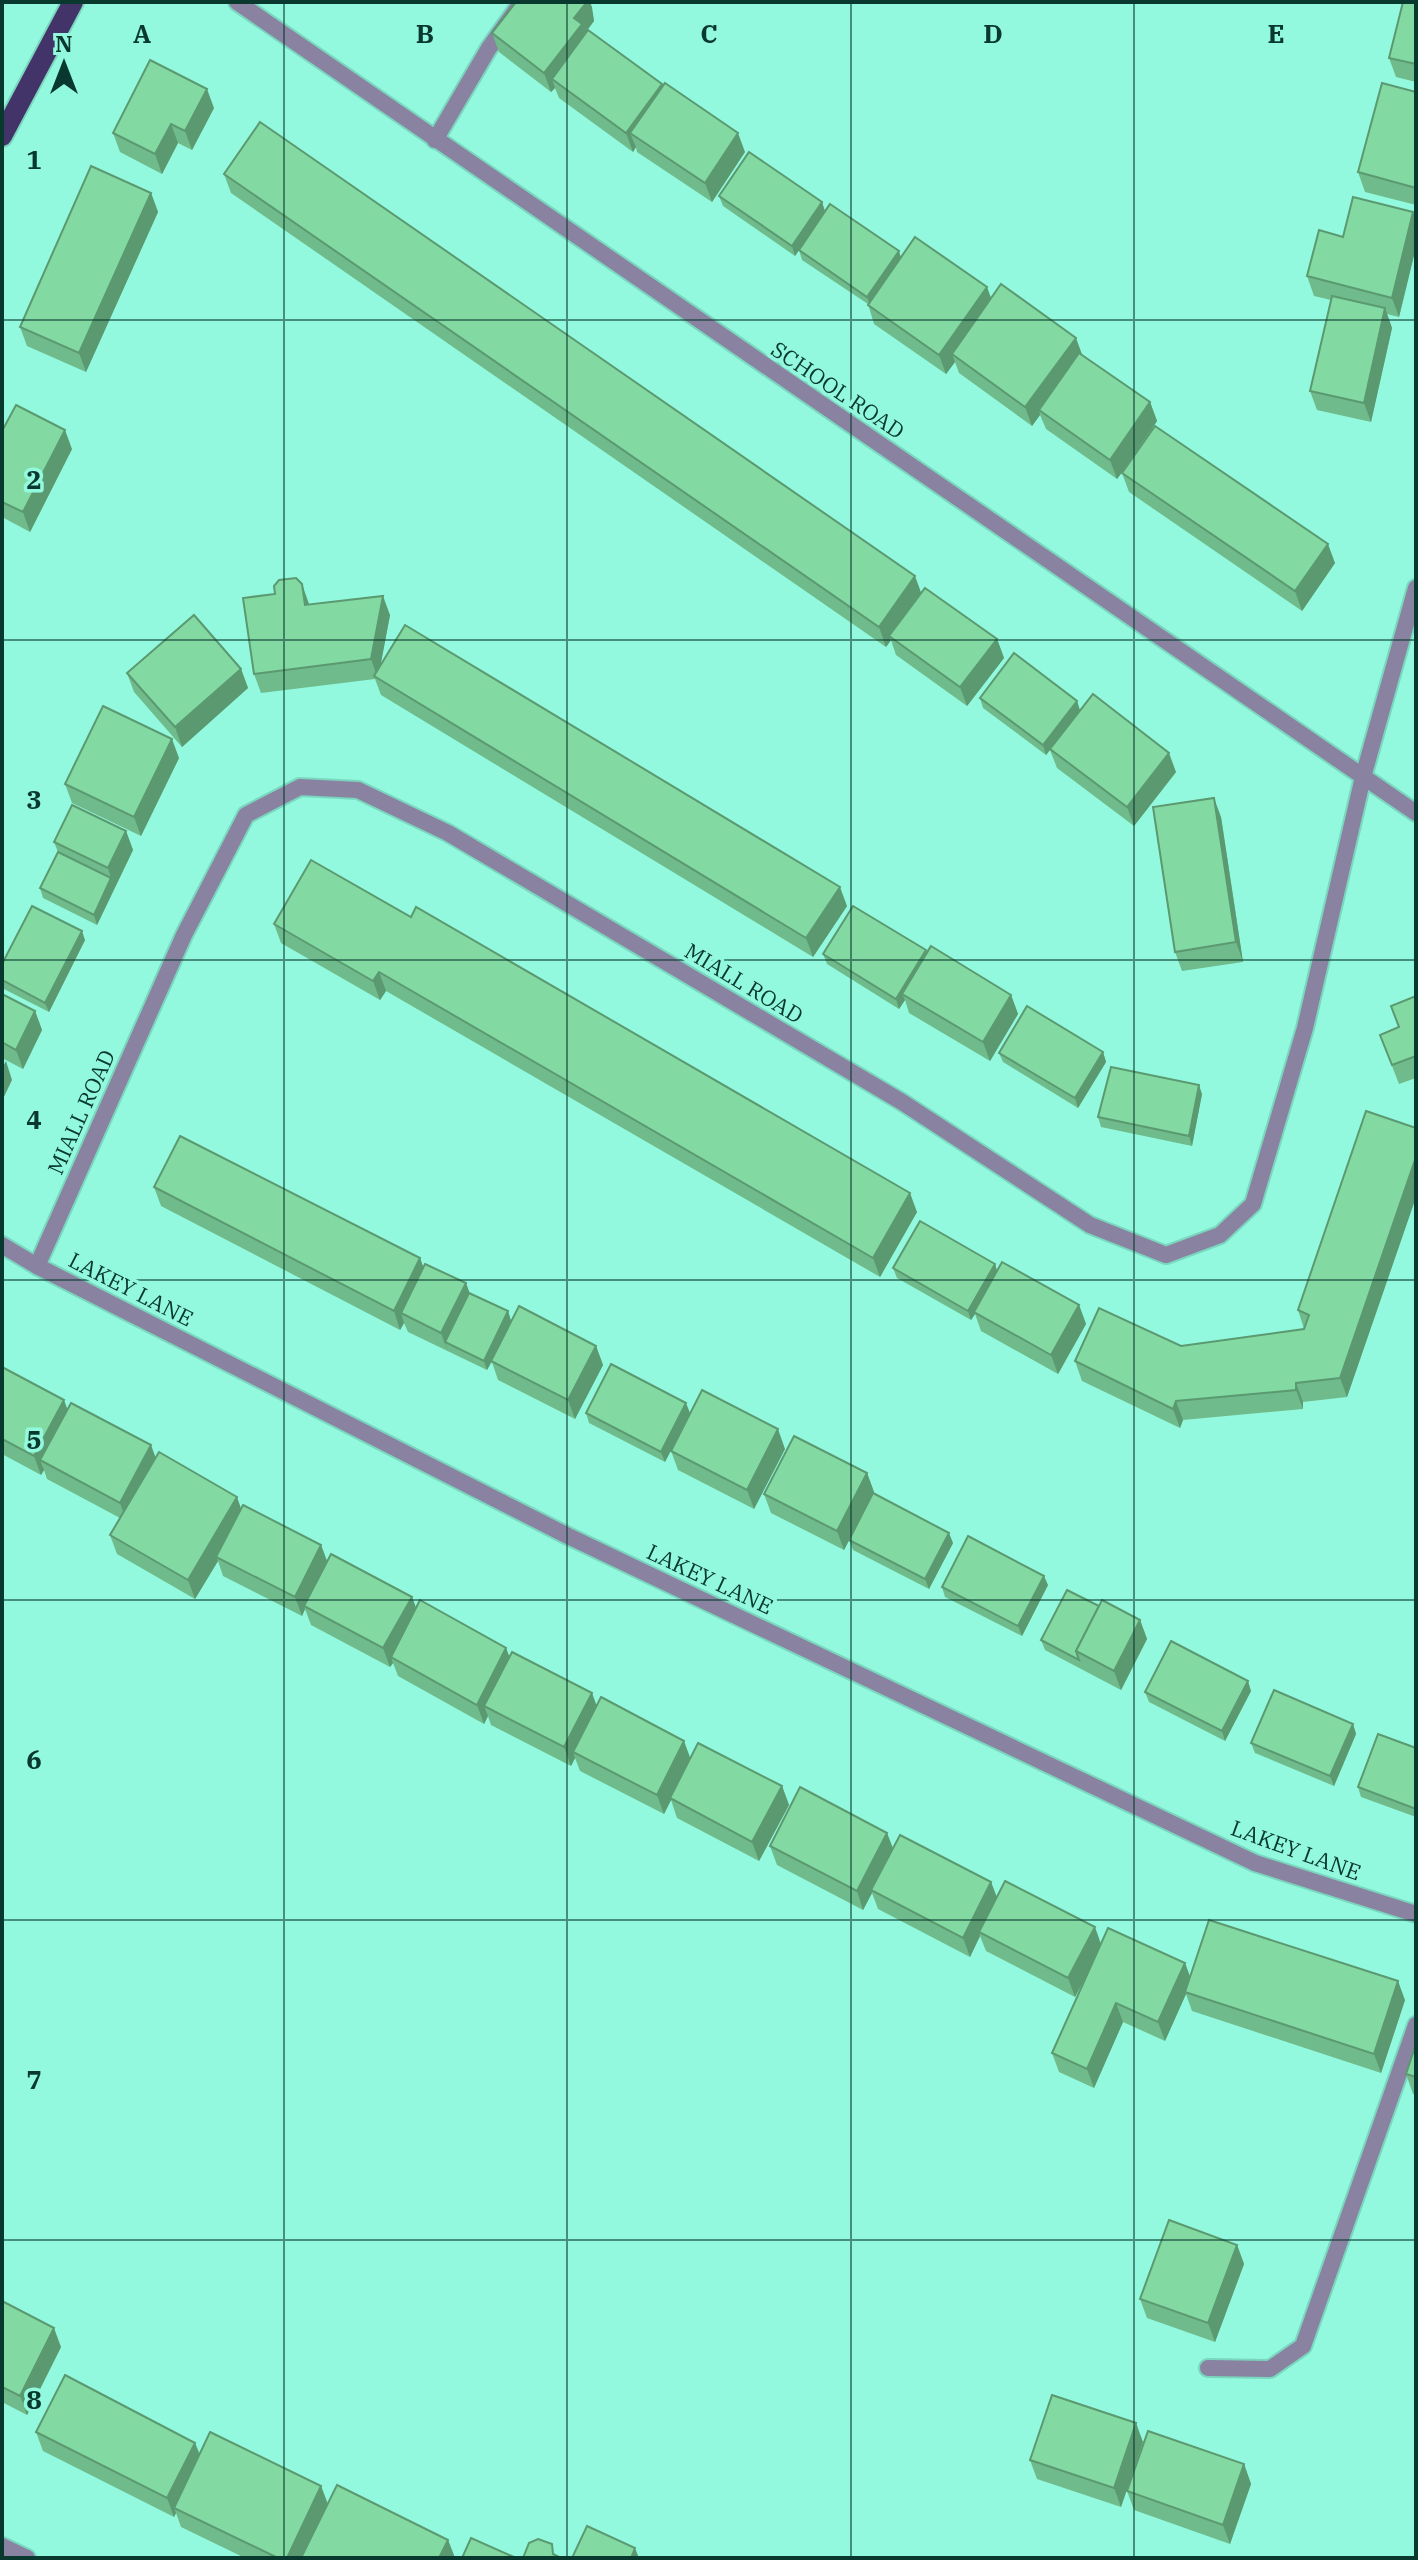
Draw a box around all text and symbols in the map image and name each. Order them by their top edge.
text: A [133,16,151,50]
text: B [416,16,434,50]
text: C [700,16,718,50]
text: D [983,16,1003,50]
text: E [1267,16,1285,50]
north arrow [24,24,104,104]
text: N [55,29,73,58]
text: 1 [26,142,42,176]
street label: SCHOOL ROAD [766,334,911,445]
text: 2 [26,462,42,496]
text: 3 [26,782,42,816]
street label: MIALL ROAD [680,936,809,1029]
street label: MIALL ROAD [40,1045,121,1179]
text: 4 [26,1102,42,1136]
street label: LAKEY LANE [64,1245,199,1332]
text: 5 [26,1422,42,1456]
street label: LAKEY LANE [642,1537,778,1620]
text: 6 [26,1742,42,1776]
street label: LAKEY LANE [1227,1813,1365,1886]
text: 7 [26,2062,42,2096]
text: 8 [26,2382,42,2416]

